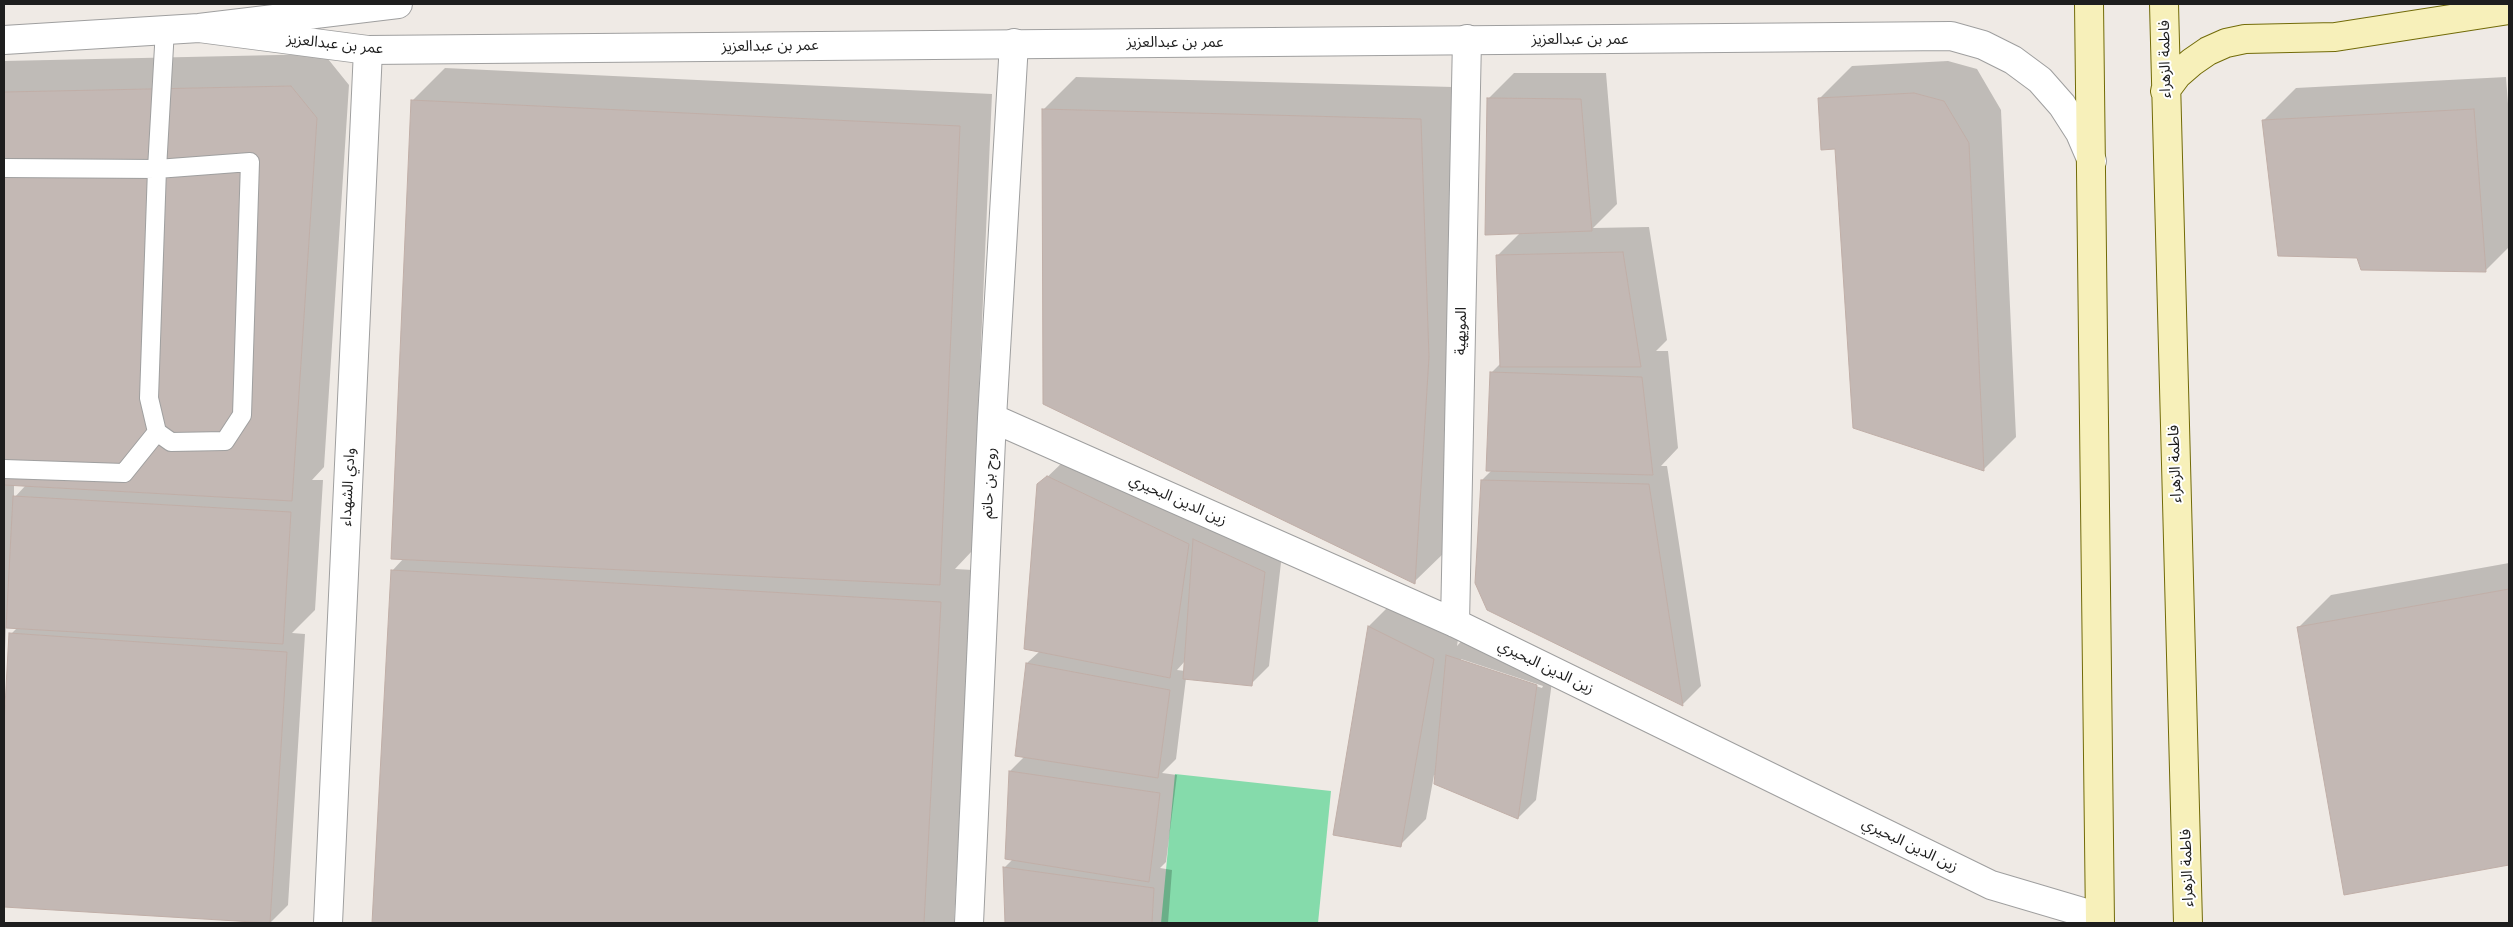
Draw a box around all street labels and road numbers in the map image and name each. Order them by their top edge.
street label: فاطمة الزهراء [2155,20,2175,98]
street label: عمر بن عبدالعزيز [286,30,384,58]
street label: عمر بن عبدالعزيز [1531,30,1629,48]
street label: عمر بن عبدالعزيز [1126,33,1224,51]
street label: عمر بن عبدالعزيز [721,36,819,56]
street label: المويهية [1452,307,1470,355]
street label: فاطمة الزهراء [2165,425,2185,503]
street label: وادي الشهداء [337,447,359,527]
street label: روح بن حاتم [978,447,1000,519]
street label: زين الدين البحيري [1127,470,1229,530]
street label: زين الدين البحيري [1495,636,1597,698]
street label: زين الدين البحيري [1859,814,1961,876]
street label: فاطمة الزهراء [2177,829,2197,907]

